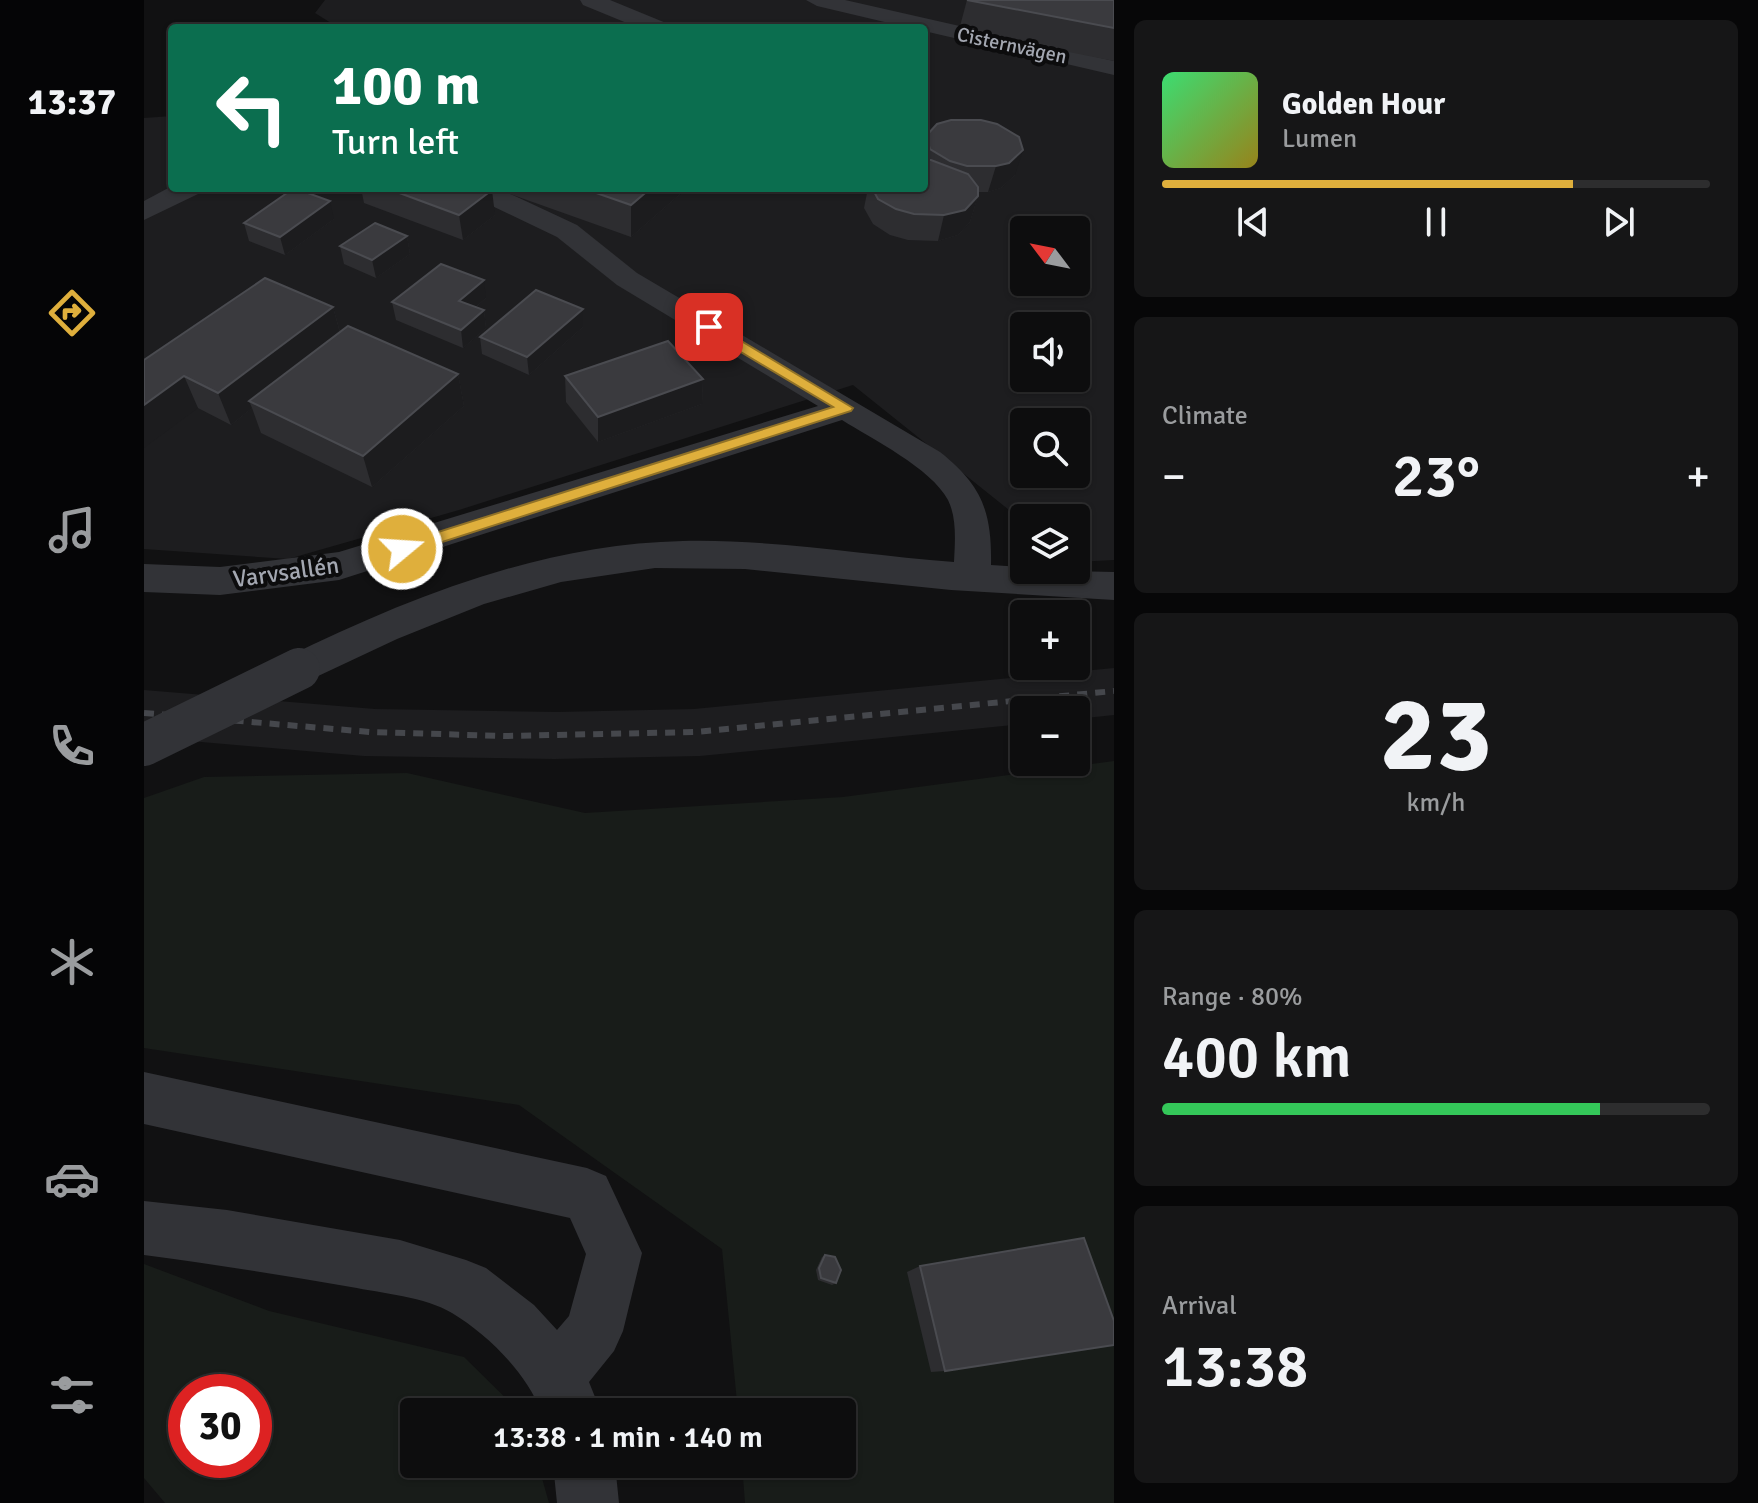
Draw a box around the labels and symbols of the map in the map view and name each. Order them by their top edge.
street label: Cisternvägen [955,22,1069,69]
north arrow [1010,216,1090,296]
pin [675,293,743,361]
position arrow [360,507,444,591]
street label: Varvsallén [231,550,341,594]
speed limit sign: 30 [168,1374,272,1478]

